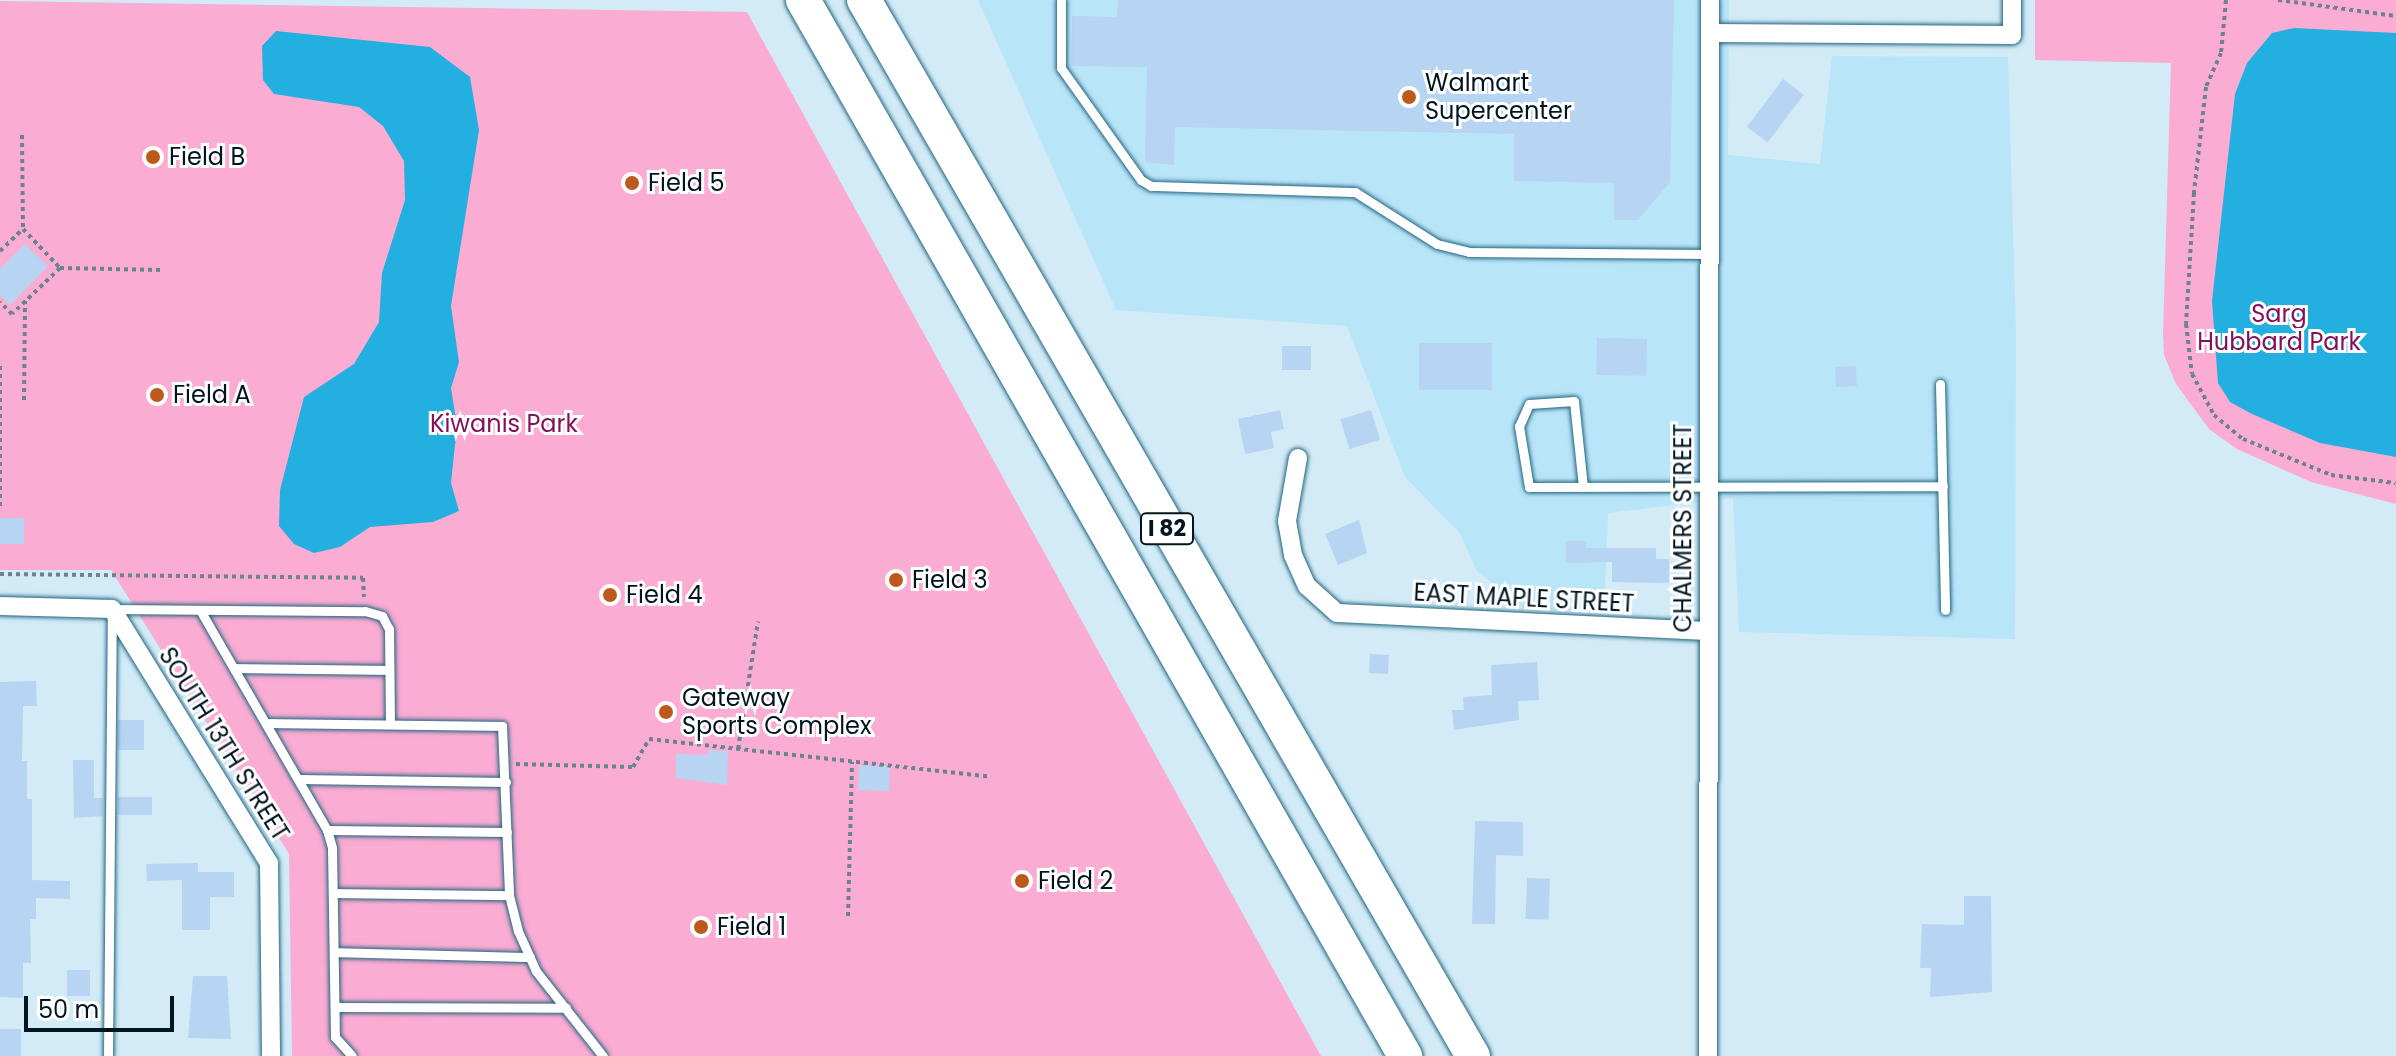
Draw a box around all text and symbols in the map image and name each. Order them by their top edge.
place label: Walmart Supercenter [1425,69,1572,125]
marker: Walmart Supercenter [1400,88,1418,106]
place label: Field B [169,143,245,171]
marker: Field B [144,148,162,166]
place label: Field 5 [648,169,724,197]
marker: Field 5 [623,174,641,192]
park label: Sarg Hubbard Park [2197,300,2361,356]
place label: Field A [173,381,251,409]
marker: Field A [148,386,166,404]
park label: Kiwanis Park [430,410,578,438]
street label: CHALMERS STREET [1669,423,1697,633]
road number: I 82 [1139,511,1195,547]
place label: Field 3 [912,566,988,594]
marker: Field 3 [887,571,905,589]
street label: EAST MAPLE STREET [1413,578,1635,618]
place label: Field 4 [626,581,703,609]
marker: Field 4 [601,586,619,604]
street label: SOUTH 13TH STREET [153,642,295,846]
place label: Gateway Sports Complex [682,684,871,740]
marker: Gateway Sports Complex [657,703,675,721]
place label: Field 2 [1038,867,1113,895]
marker: Field 2 [1013,872,1031,890]
place label: Field 1 [717,913,786,941]
marker: Field 1 [692,918,710,936]
scale bar [28,980,178,1030]
text: 50 m [38,993,99,1026]

